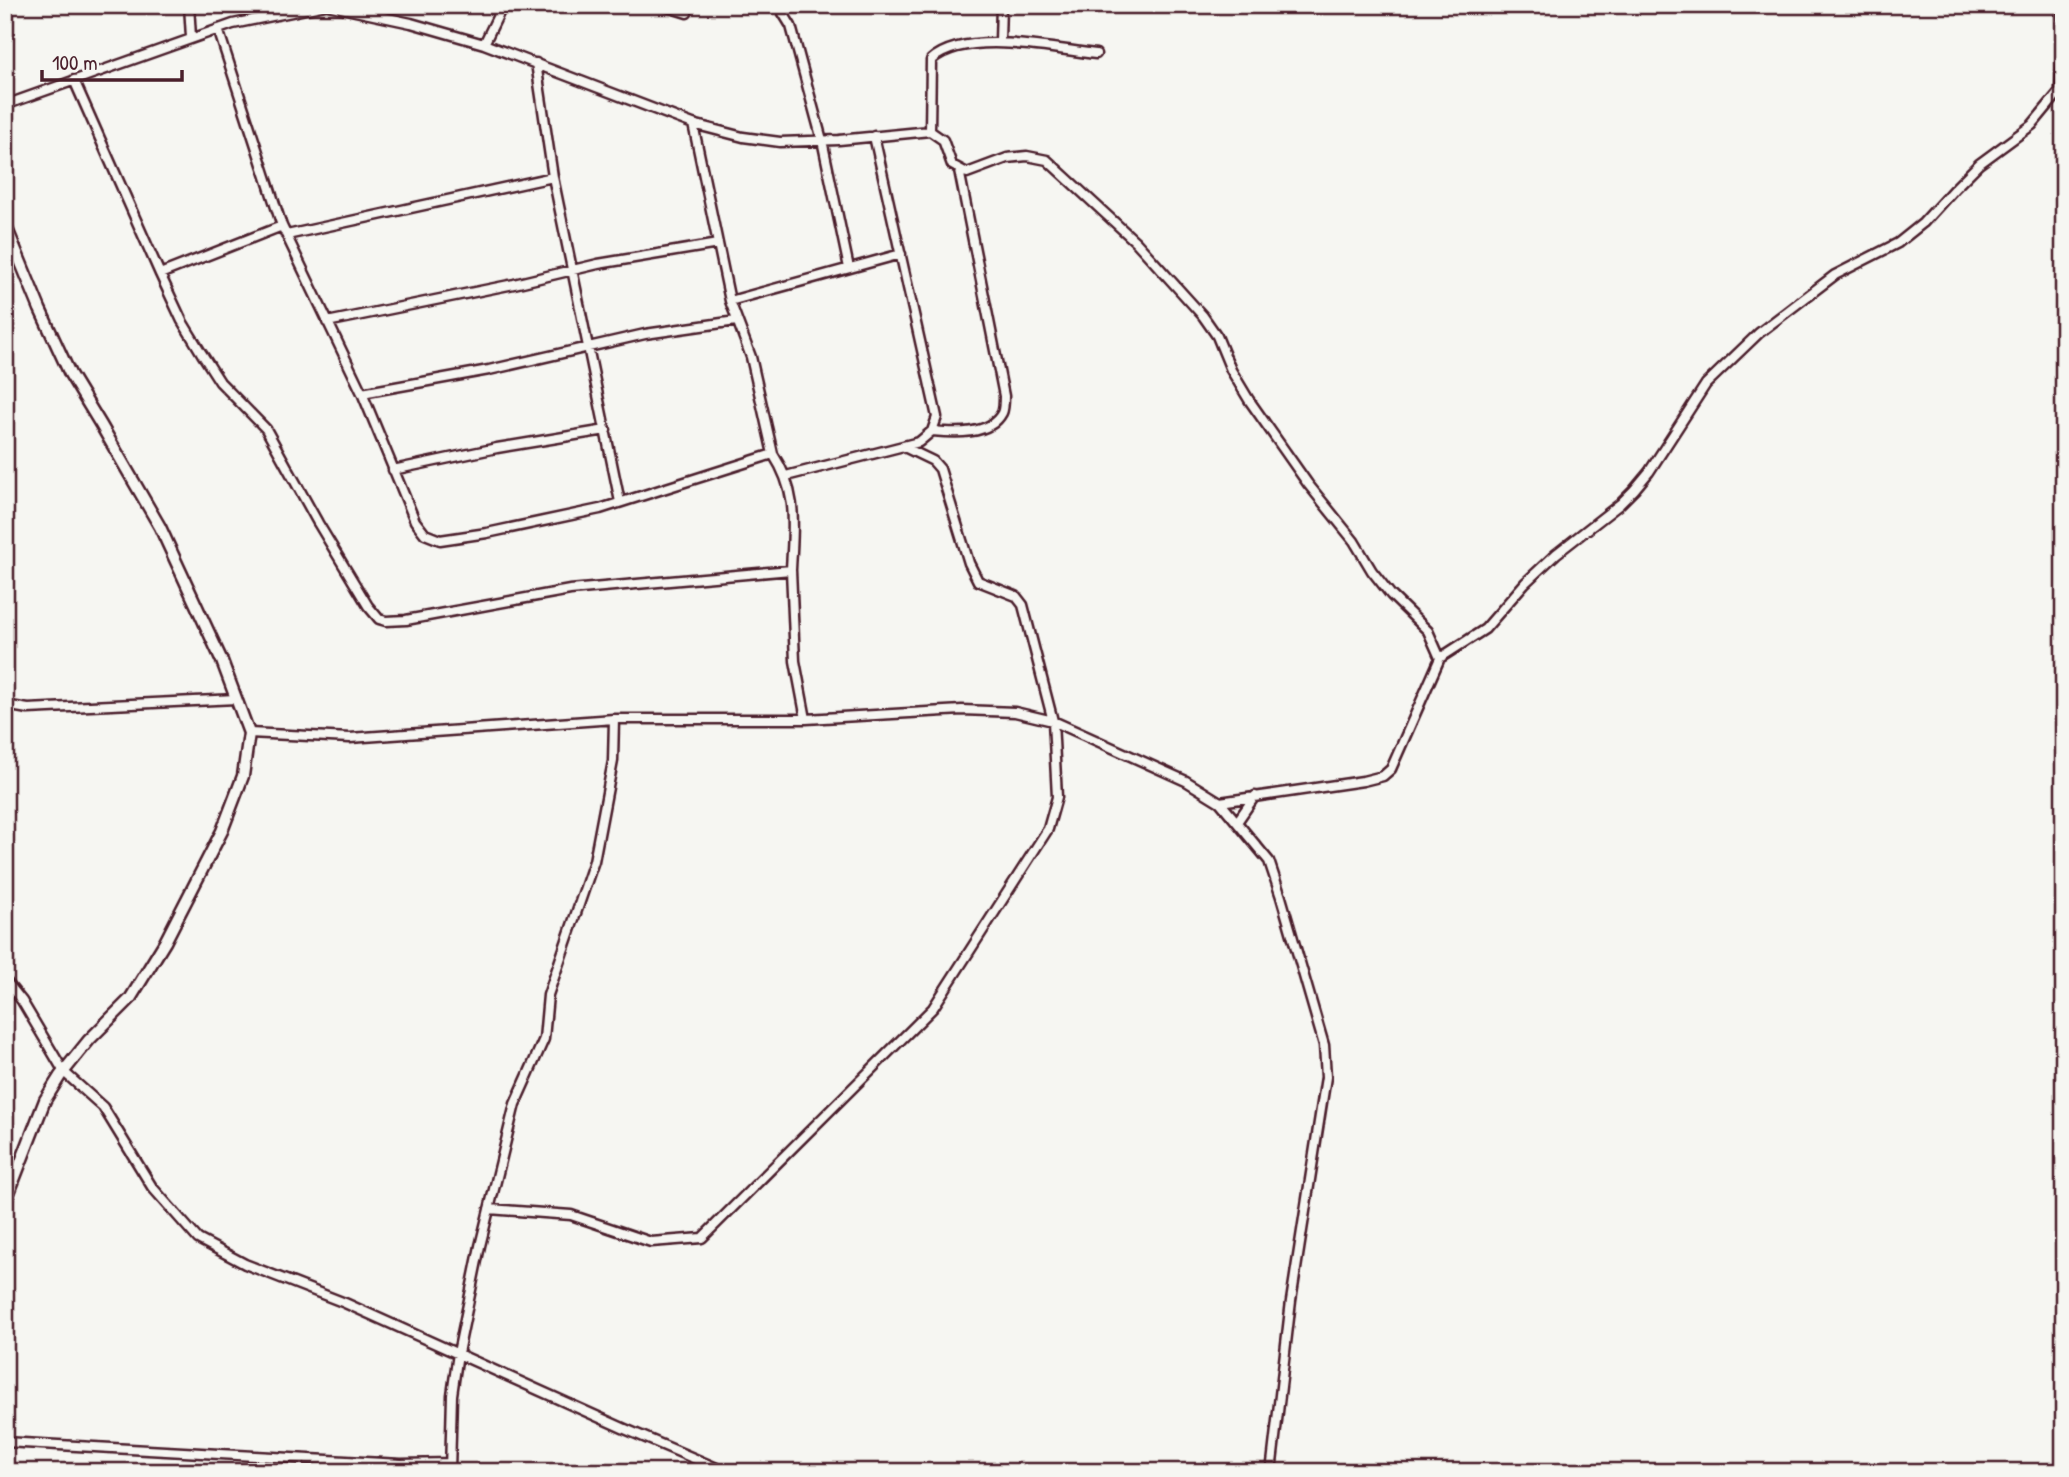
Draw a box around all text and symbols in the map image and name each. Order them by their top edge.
scale bar [42,38,182,82]
text: 100 m [52,48,98,77]

